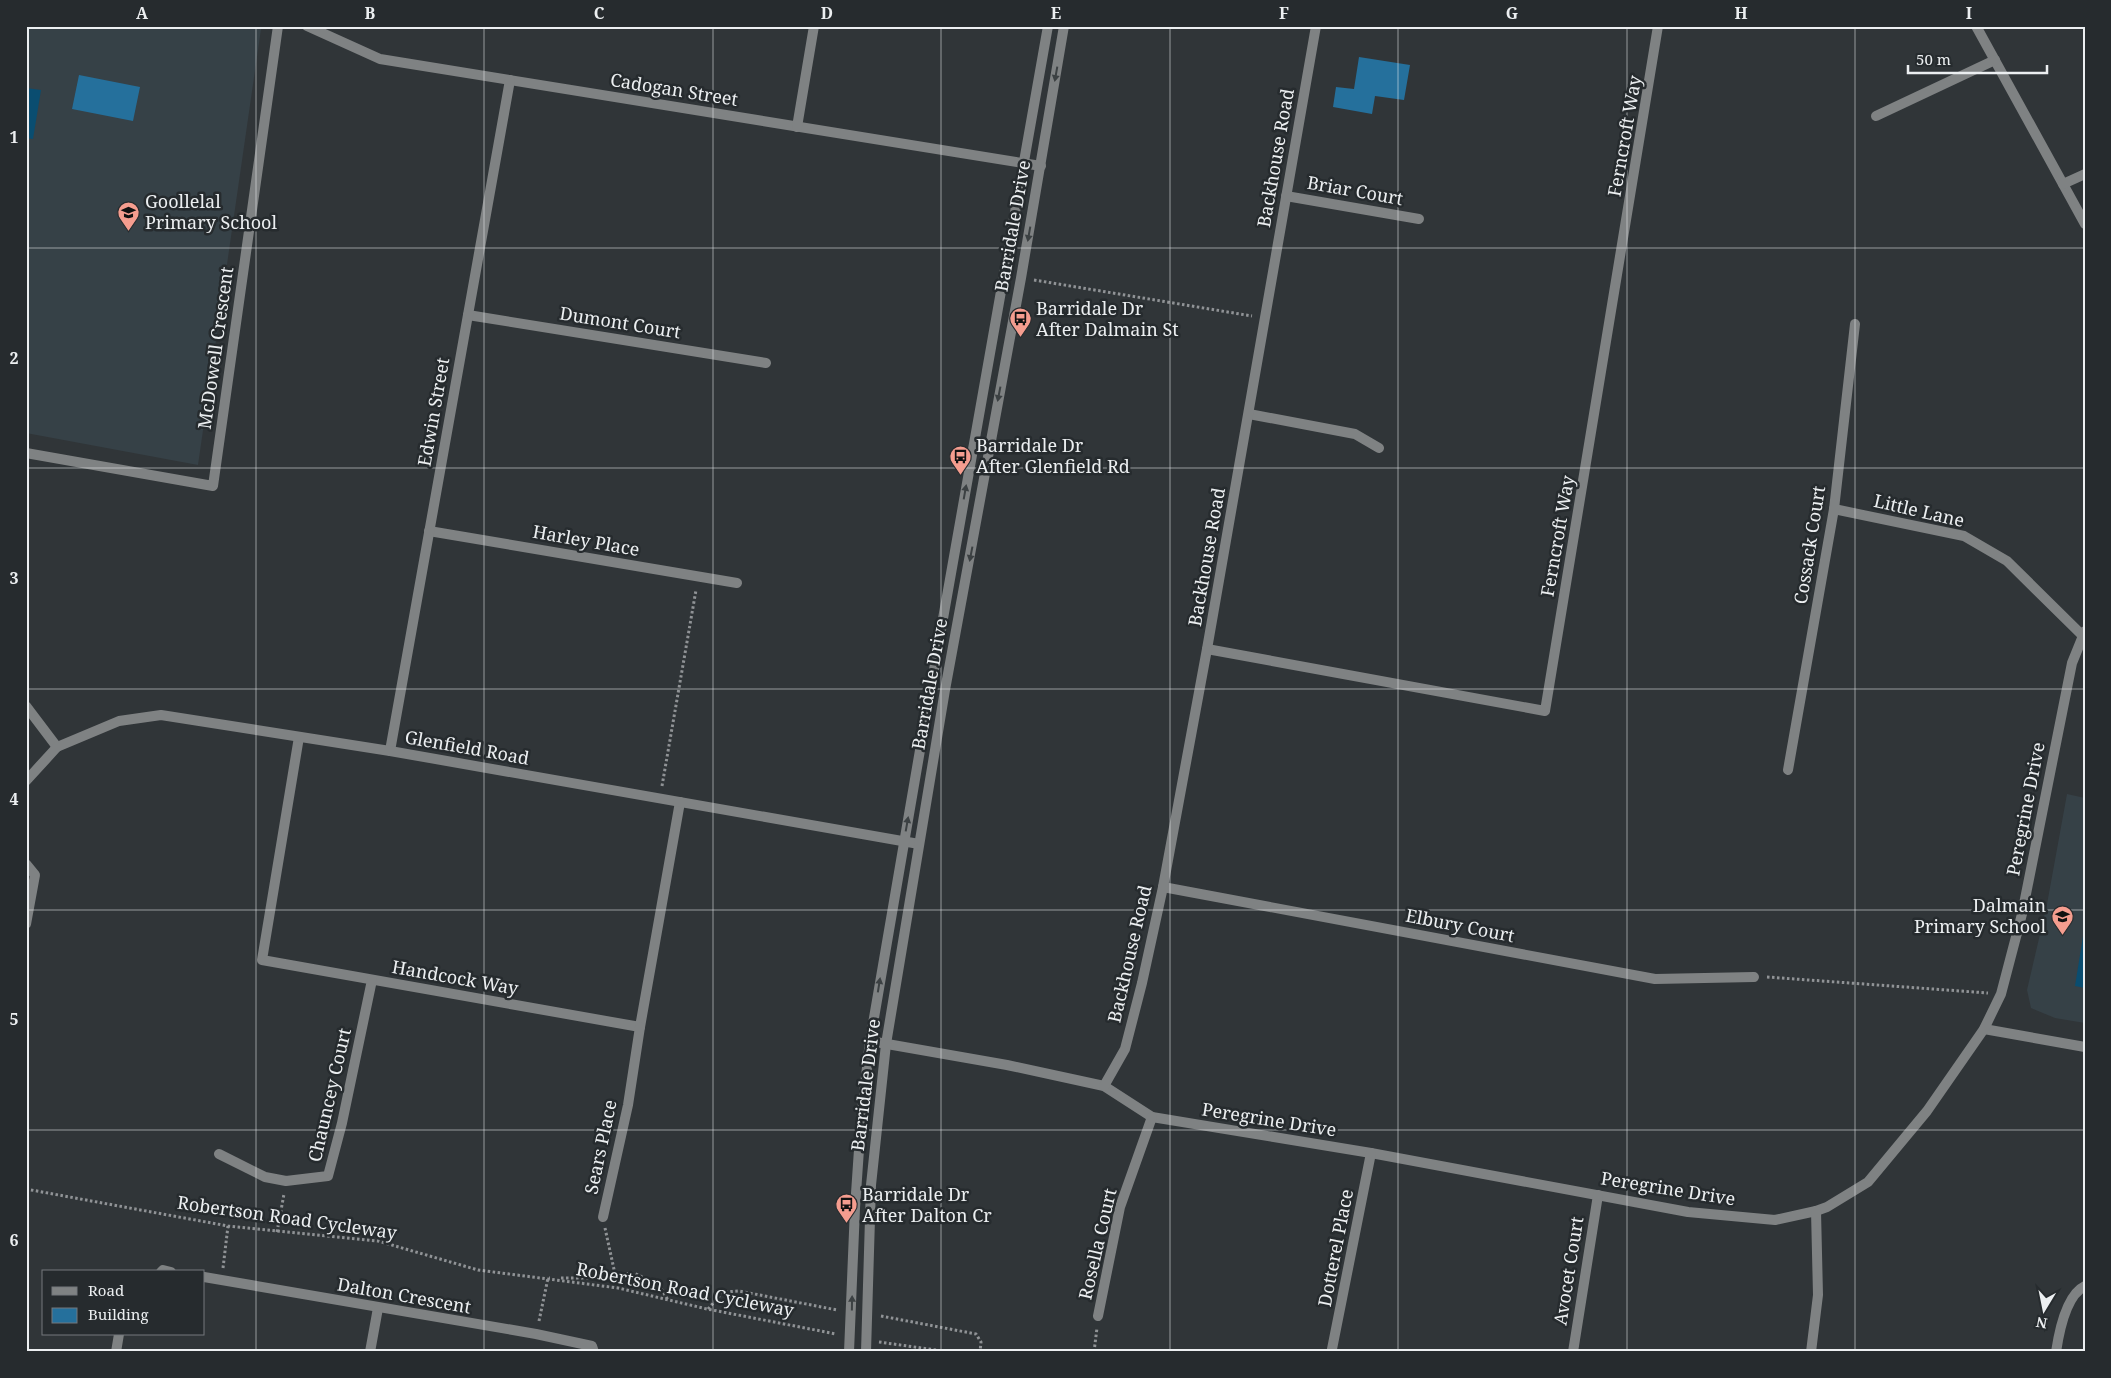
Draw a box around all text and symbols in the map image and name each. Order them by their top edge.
text: A [136,2,149,24]
text: B [365,2,376,24]
text: C [594,2,605,24]
text: D [821,2,833,24]
text: E [1051,2,1061,24]
text: F [1279,2,1289,24]
text: G [1506,2,1518,24]
text: H [1734,2,1748,24]
text: I [1966,2,1972,24]
scale bar [1908,42,2047,74]
text: 50 m [1916,49,1951,69]
street label: Cadogan Street [609,67,740,111]
one-way arrow [1052,67,1060,83]
street label: Ferncroft Way [1602,73,1647,198]
street label: Backhouse Road [1251,87,1299,229]
text: 1 [9,126,19,148]
street label: Barridale Drive [989,158,1035,293]
street label: Briar Court [1305,170,1405,210]
place label: Goollelal Primary School [145,189,277,234]
school or university icon: Goollelal Primary School [117,200,141,231]
one-way arrow [1024,227,1032,243]
street label: McDowell Crescent [192,265,238,431]
place label: Barridale Dr After Dalmain St [1036,296,1179,341]
street label: Dumont Court [558,301,682,343]
bus stop icon: Barridale Dr After Dalmain St [1008,307,1032,338]
text: 2 [9,347,19,369]
street label: Edwin Street [412,356,454,468]
one-way arrow [995,387,1003,403]
place label: Barridale Dr After Glenfield Rd [976,433,1130,478]
bus stop icon: Barridale Dr After Glenfield Rd [948,444,972,475]
street label: Ferncroft Way [1535,473,1580,598]
one-way arrow [962,484,970,500]
street label: Cossack Court [1788,484,1830,606]
street label: Backhouse Road [1182,486,1230,628]
street label: Little Lane [1872,488,1967,532]
street label: Harley Place [531,519,641,561]
one-way arrow [966,547,974,563]
text: 3 [9,567,19,589]
street label: Barridale Drive [906,616,952,751]
street label: Glenfield Road [403,724,531,770]
street label: Peregrine Drive [2000,740,2050,878]
text: 4 [9,788,19,810]
one-way arrow [903,816,911,832]
street label: Backhouse Road [1102,883,1157,1025]
place label: Dalmain Primary School [1914,893,2046,938]
street label: Elbury Court [1404,903,1517,947]
school or university icon: Dalmain Primary School [2050,904,2074,935]
street label: Handcock Way [390,954,521,1000]
one-way arrow [876,976,884,992]
text: 5 [9,1008,19,1030]
street label: Barridale Drive [845,1017,885,1152]
street label: Chauncey Court [302,1025,356,1164]
street label: Sears Place [578,1097,622,1196]
street label: Peregrine Drive [1200,1097,1338,1141]
street label: Peregrine Drive [1599,1166,1737,1210]
place label: Barridale Dr After Dalton Cr [862,1182,992,1227]
street label: Rosella Court [1073,1186,1121,1302]
street label: Dotterel Place [1312,1187,1358,1309]
street label: Robertson Road Cycleway [176,1190,399,1244]
bus stop icon: Barridale Dr After Dalton Cr [834,1193,858,1224]
street label: Avocet Court [1548,1215,1588,1327]
text: 6 [9,1229,19,1251]
street label: Robertson Road Cycleway [574,1256,797,1322]
legend [42,1270,205,1336]
street label: Dalton Crescent [335,1271,473,1319]
text: Road [88,1280,124,1300]
north arrow [2018,1286,2068,1336]
one-way arrow [849,1295,857,1311]
text: Building [88,1304,149,1324]
text: N [2035,1313,2049,1334]

